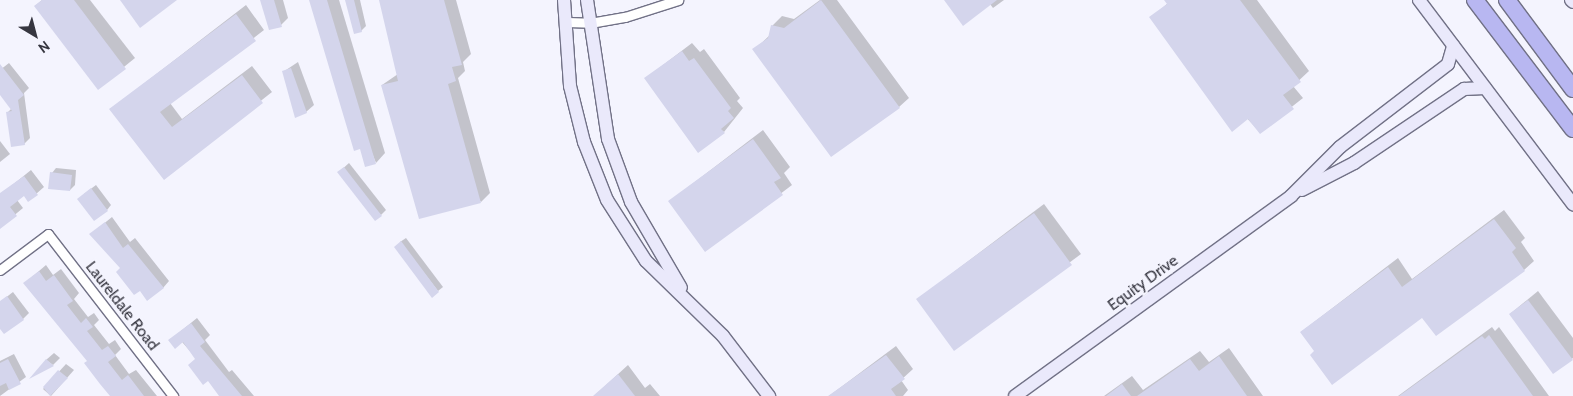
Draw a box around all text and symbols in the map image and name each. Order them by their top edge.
north arrow [10,10,60,60]
text: N [35,37,53,57]
street label: Equity Drive [1104,251,1182,315]
street label: Laureldale Road [81,258,163,354]

